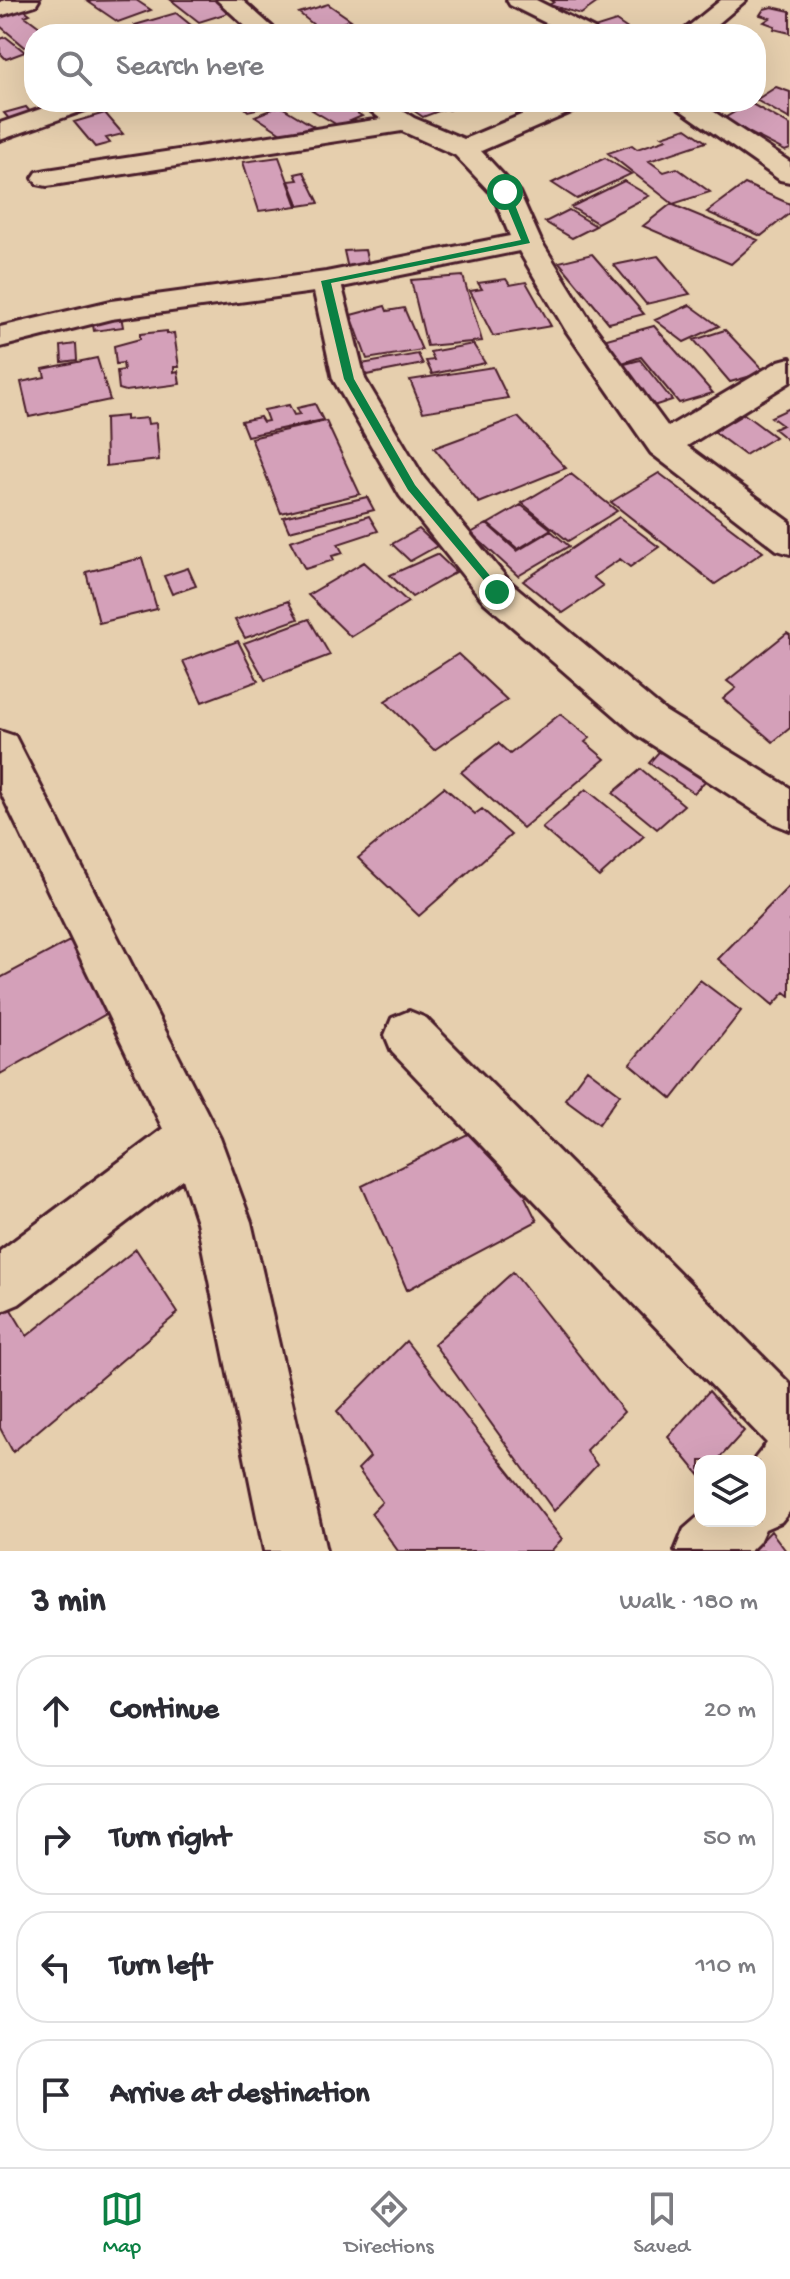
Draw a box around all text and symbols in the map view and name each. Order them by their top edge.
search box [24,24,766,112]
icon: search [52,46,96,90]
text: Search here [116,51,264,86]
route start [487,174,523,210]
route end [479,574,515,610]
map controls [694,1455,766,1527]
button: layers [694,1455,766,1527]
text: 3 min [32,1583,105,1623]
text: Walk · 180 m [620,1588,758,1619]
icon: ahead [34,1689,78,1733]
text: Continue [110,1694,219,1729]
text: 20 m [704,1696,756,1727]
icon: right [34,1817,78,1861]
text: Turn right [110,1822,230,1857]
text: 50 m [703,1824,756,1855]
icon: left [34,1945,78,1989]
text: Turn left [110,1950,211,1985]
text: 110 m [696,1952,756,1983]
icon: arrive [34,2073,78,2117]
text: Arrive at destination [110,2078,370,2113]
tab: Map [100,2187,144,2261]
tab: Directions [344,2187,434,2261]
tab: Saved [634,2187,690,2261]

